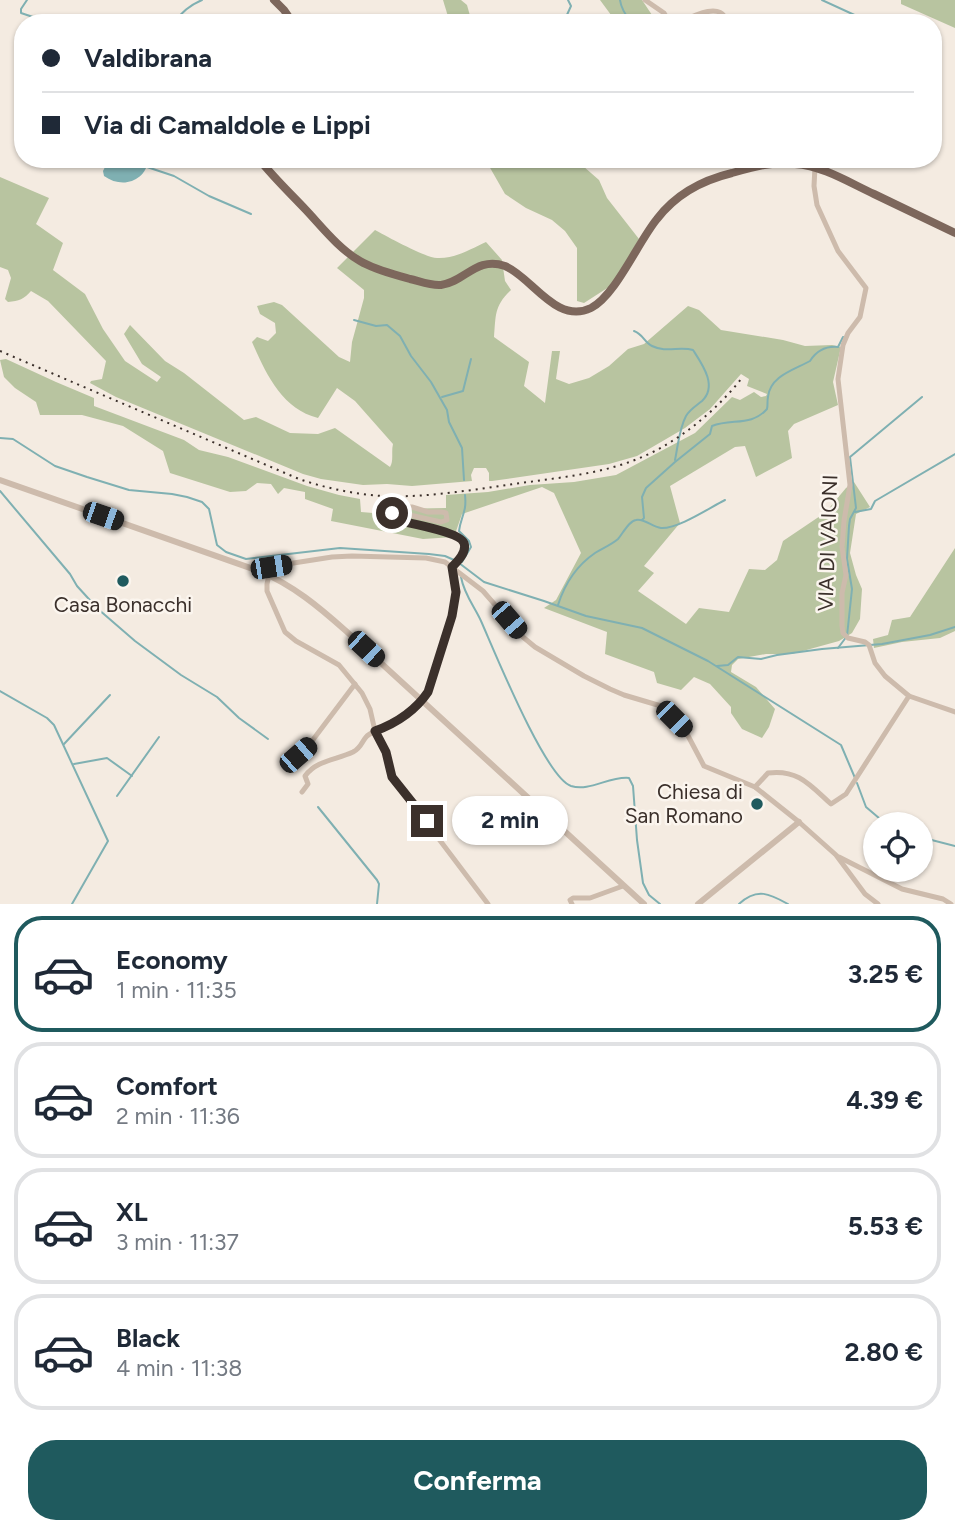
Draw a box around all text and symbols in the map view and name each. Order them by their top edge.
text: Valdibrana [84,42,212,74]
text: Via di Camaldole e Lippi [84,109,371,141]
street label: VIA DI VAIONI [813,474,842,612]
route start [376,497,408,529]
car [80,499,127,533]
car [249,553,294,581]
marker: Casa Bonacchi [115,573,131,589]
place label: Casa Bonacchi [54,592,192,617]
car [488,597,531,643]
car [344,627,389,671]
car [652,697,697,741]
car [276,733,321,777]
place label: Chiesa di San Romano [625,779,743,828]
callout: 2 min [452,796,567,846]
marker: Chiesa di San Romano [749,796,765,812]
route end [411,805,443,837]
text: 2 min [481,806,539,834]
map controls [863,812,933,882]
button: locate [863,812,933,882]
icon: car [32,943,95,1006]
text: Economy [116,944,228,976]
text: 3.25 € [848,958,923,990]
text: 1 min · 11:35 [116,976,237,1004]
icon: car [32,1069,95,1132]
text: Comfort [116,1070,218,1102]
text: 4.39 € [846,1084,923,1116]
text: 2 min · 11:36 [116,1102,240,1130]
icon: car [32,1195,95,1258]
text: XL [116,1196,148,1228]
text: 5.53 € [848,1210,923,1242]
text: 3 min · 11:37 [116,1228,239,1256]
icon: car [32,1321,95,1384]
text: Black [116,1322,180,1354]
text: 2.80 € [844,1336,923,1368]
text: 4 min · 11:38 [116,1354,242,1382]
button: Conferma [28,1440,927,1520]

